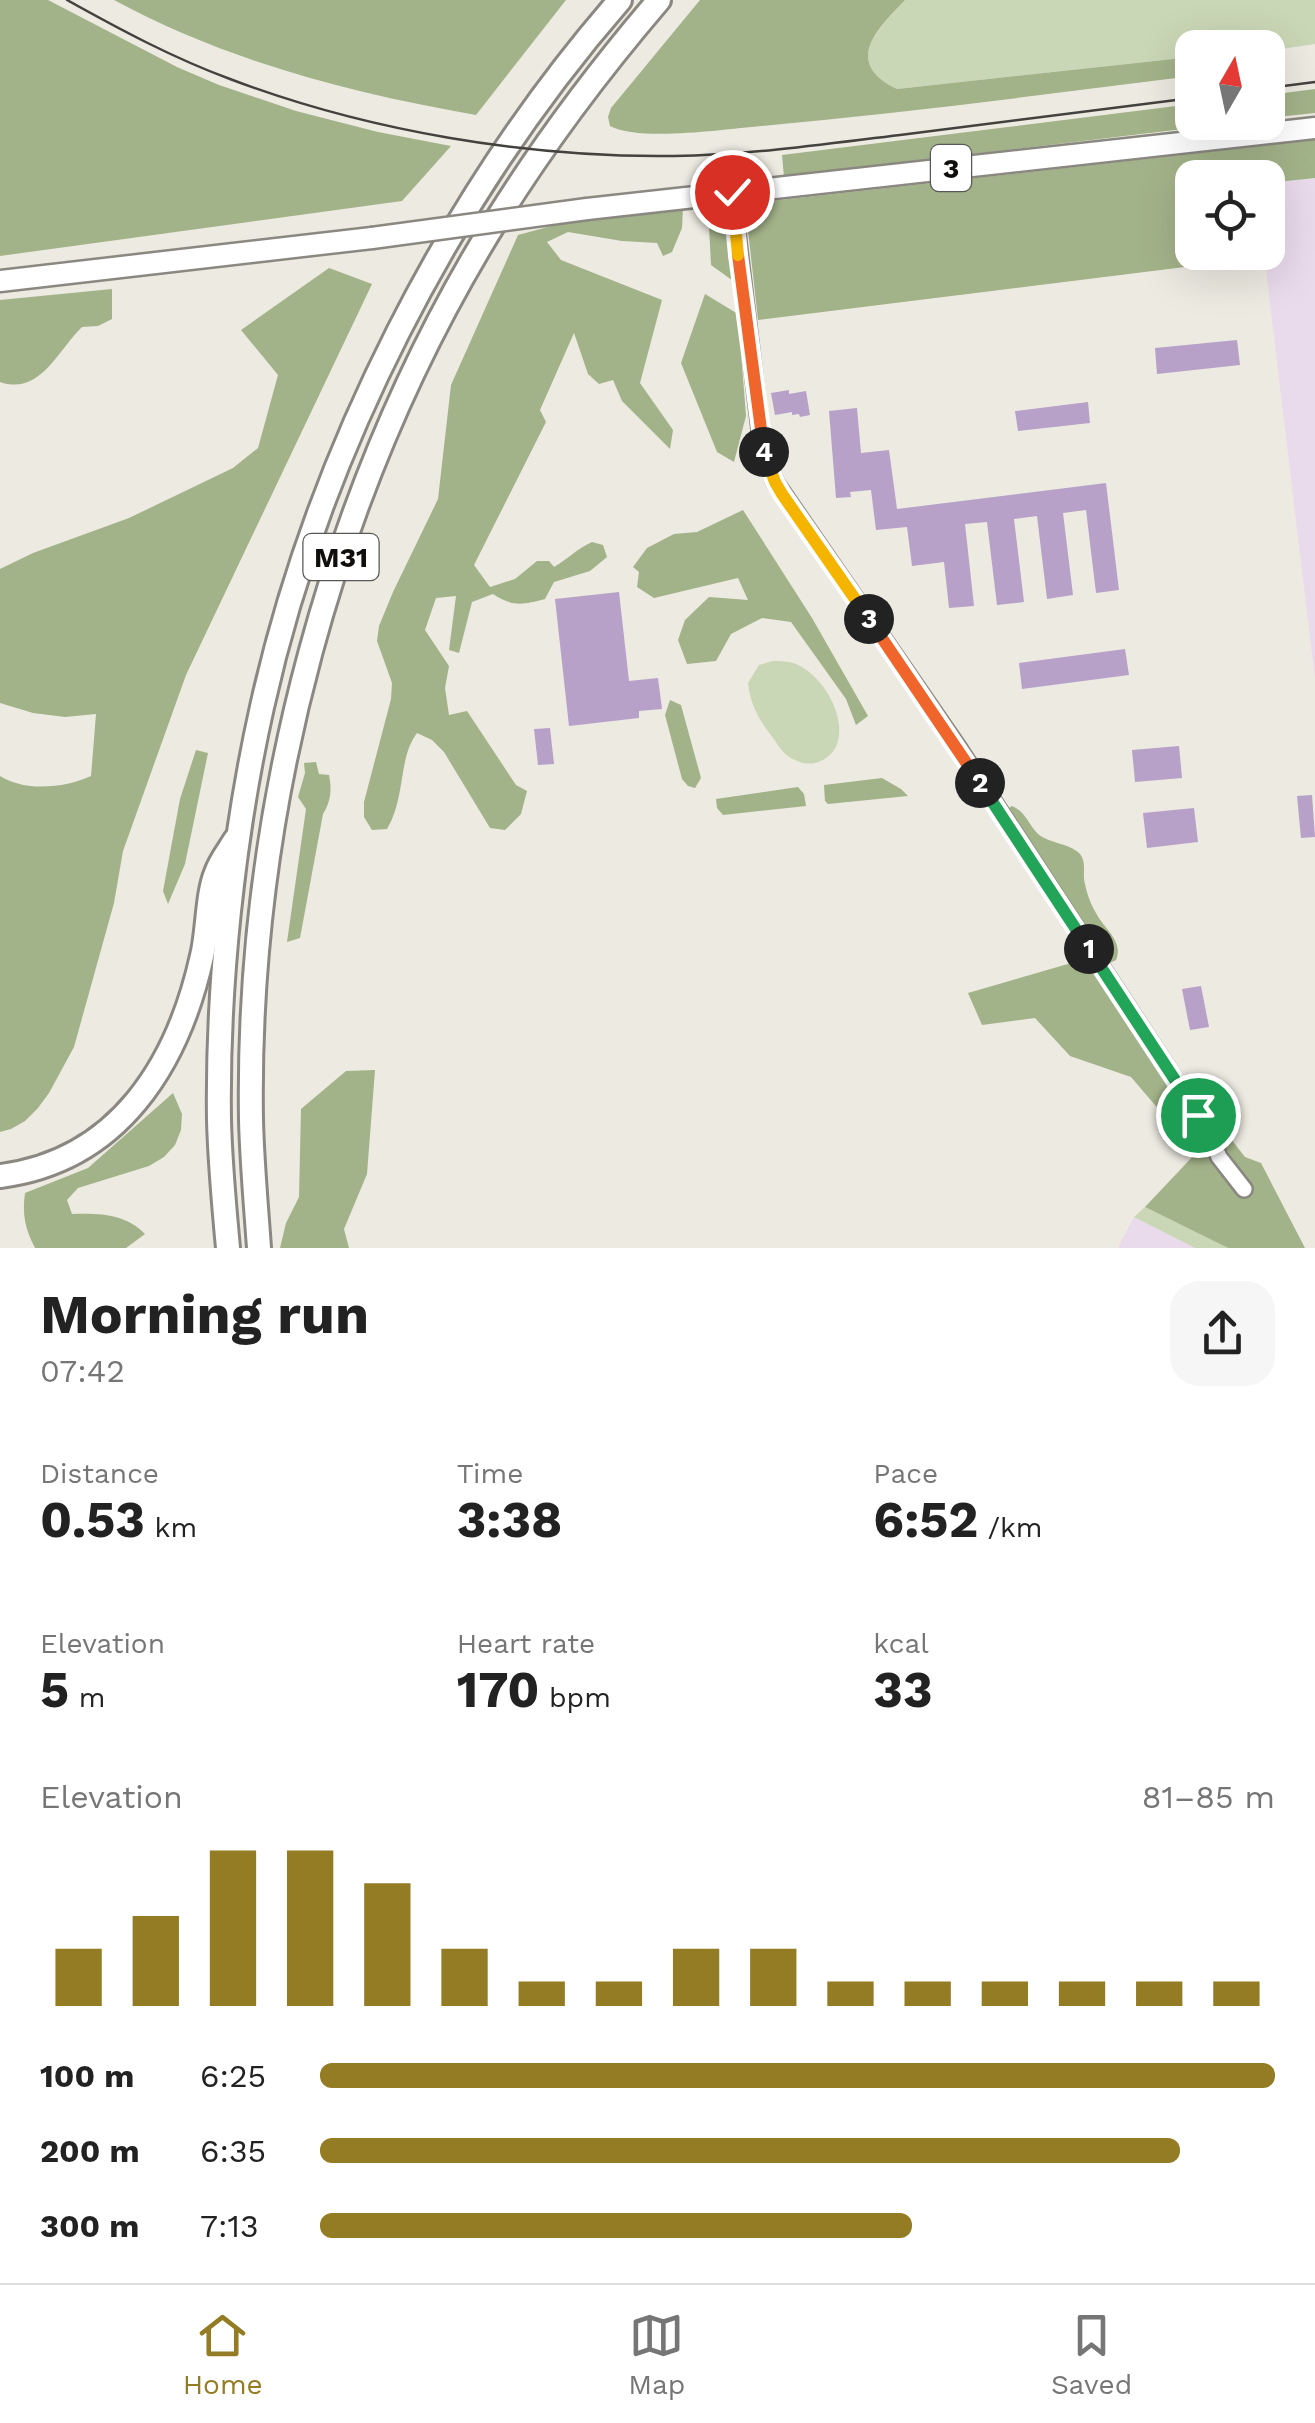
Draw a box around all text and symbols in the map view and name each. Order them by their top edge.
north arrow [1175,30,1285,140]
map controls [1175,30,1285,270]
road number: 3 [931,145,971,191]
pin [690,150,775,235]
button: locate [1175,160,1285,270]
icon: check [705,165,760,220]
pin: 4 [739,427,789,477]
text: 4 [755,435,773,468]
road number: M31 [304,534,378,580]
pin: 3 [844,594,894,644]
text: 3 [861,602,877,635]
pin: 2 [955,758,1005,808]
text: 2 [972,766,988,799]
pin: 1 [1064,924,1114,974]
text: 1 [1083,932,1095,965]
pin [1156,1073,1241,1158]
icon: arrive [1171,1088,1226,1143]
button: share [1170,1281,1275,1386]
text: Morning run [40,1282,369,1346]
text: 07:42 [40,1352,125,1390]
text: Distance [40,1457,159,1490]
text: Time [457,1457,523,1490]
text: Pace [873,1457,938,1490]
text: 0.53 [40,1490,145,1549]
text: 3:38 [457,1490,562,1549]
text: 6:52 [873,1490,978,1549]
text: km [145,1511,197,1544]
text: /km [978,1511,1043,1544]
text: Elevation [40,1627,165,1660]
text: Heart rate [457,1627,595,1660]
text: kcal [873,1627,929,1660]
text: 5 [40,1660,69,1719]
text: 170 [457,1660,540,1719]
text: 33 [873,1660,933,1719]
text: m [69,1681,105,1714]
text: bpm [540,1681,611,1714]
text: Elevation [40,1778,183,1816]
text: 81–85 m [1142,1778,1275,1816]
text: 100 m [40,2057,134,2095]
text: 6:25 [200,2057,266,2095]
text: 200 m [40,2132,140,2170]
text: 6:35 [200,2132,266,2170]
text: 300 m [40,2207,139,2245]
text: 7:13 [200,2207,259,2245]
tab: Home [183,2308,263,2401]
tab: Map [628,2308,685,2401]
tab: Saved [1051,2308,1132,2401]

